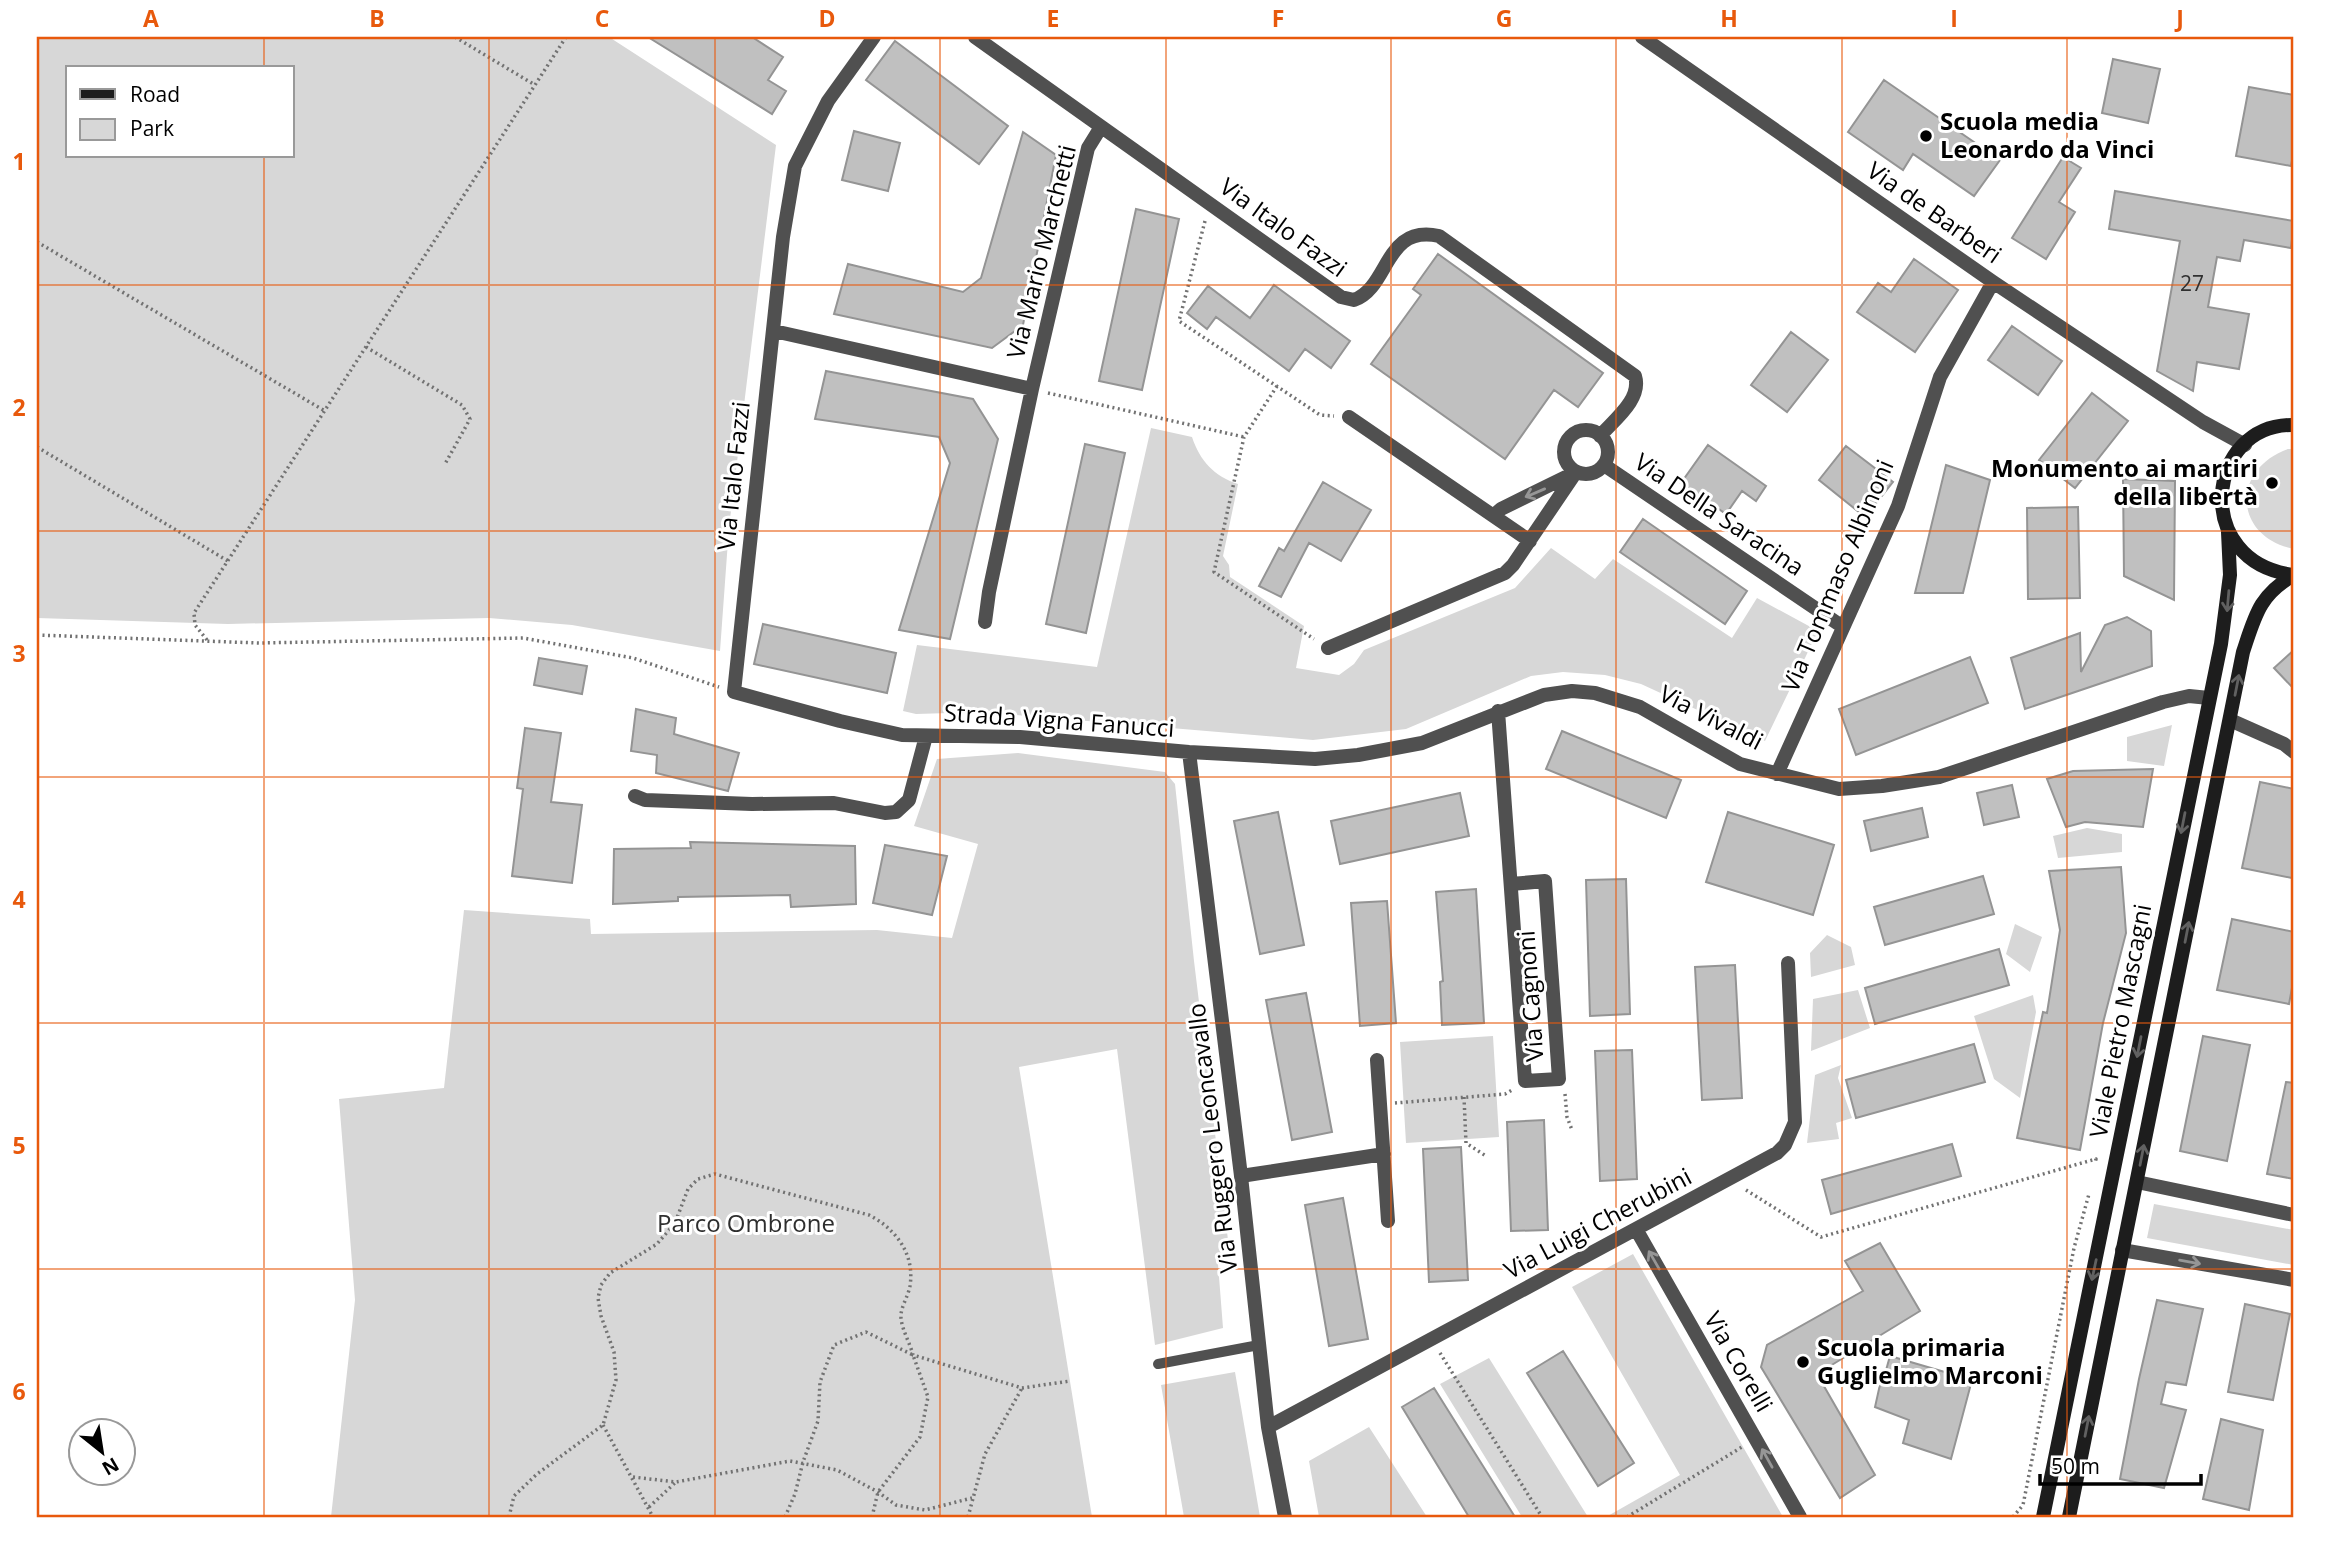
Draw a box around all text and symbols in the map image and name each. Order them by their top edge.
text: A [143,2,159,34]
text: B [369,2,385,34]
text: C [595,2,609,34]
text: D [818,2,836,34]
text: E [1047,2,1059,34]
text: F [1272,2,1284,34]
text: G [1496,2,1512,34]
text: H [1720,2,1738,34]
text: I [1950,2,1958,34]
text: J [2174,2,2184,34]
legend [66,66,294,158]
text: Road [130,80,180,108]
place label: Scuola media Leonardo da Vinci [1940,104,2154,165]
text: Park [130,114,174,142]
marker: Scuola media Leonardo da Vinci [1918,128,1934,144]
street label: Via Mario Marchetti [998,141,1083,362]
text: 1 [12,145,26,177]
street label: Via de Barberi [1861,153,2009,270]
street label: Via Italo Fazzi [1214,169,1354,284]
house number: 27 [2180,269,2204,297]
text: 2 [12,391,26,423]
street label: Via Italo Fazzi [708,400,757,552]
street label: Via Della Saracina [1629,445,1811,583]
place label: Monumento ai martiri della libertà [1991,451,2258,512]
street label: Via Tommaso Albinoni [1773,454,1901,697]
marker: Monumento ai martiri della libertà [2264,475,2280,491]
one-way arrow [1525,487,1546,500]
one-way arrow [2221,589,2234,611]
text: 3 [12,637,26,669]
one-way arrow [2230,674,2244,697]
street label: Via Vivaldi [1654,676,1769,757]
street label: Strada Vigna Fanucci [943,695,1175,744]
one-way arrow [2176,812,2190,834]
text: 4 [12,883,26,915]
street label: Viale Pietro Mascagni [2081,901,2158,1140]
one-way arrow [2181,921,2194,944]
street label: Via Cagnoni [1508,929,1551,1063]
street label: Via Ruggero Leoncavallo [1179,1002,1244,1275]
one-way arrow [2131,1035,2145,1058]
text: 5 [12,1129,26,1161]
one-way arrow [2136,1144,2149,1167]
street label: Via Luigi Cherubini [1498,1159,1697,1286]
park label: Parco Ombrone [657,1206,835,1239]
one-way arrow [1647,1250,1660,1271]
one-way arrow [2178,1256,2200,1269]
one-way arrow [2086,1258,2100,1281]
street label: Via Corelli [1697,1305,1781,1418]
place label: Scuola primaria Guglielmo Marconi [1817,1330,2043,1391]
marker: Scuola primaria Guglielmo Marconi [1795,1354,1811,1370]
text: 6 [12,1375,26,1407]
one-way arrow [2081,1415,2095,1438]
north arrow [66,1418,136,1488]
scale bar [2040,1442,2202,1486]
one-way arrow [1760,1448,1774,1468]
text: N [97,1452,124,1482]
text: 50 m [2051,1452,2100,1480]

